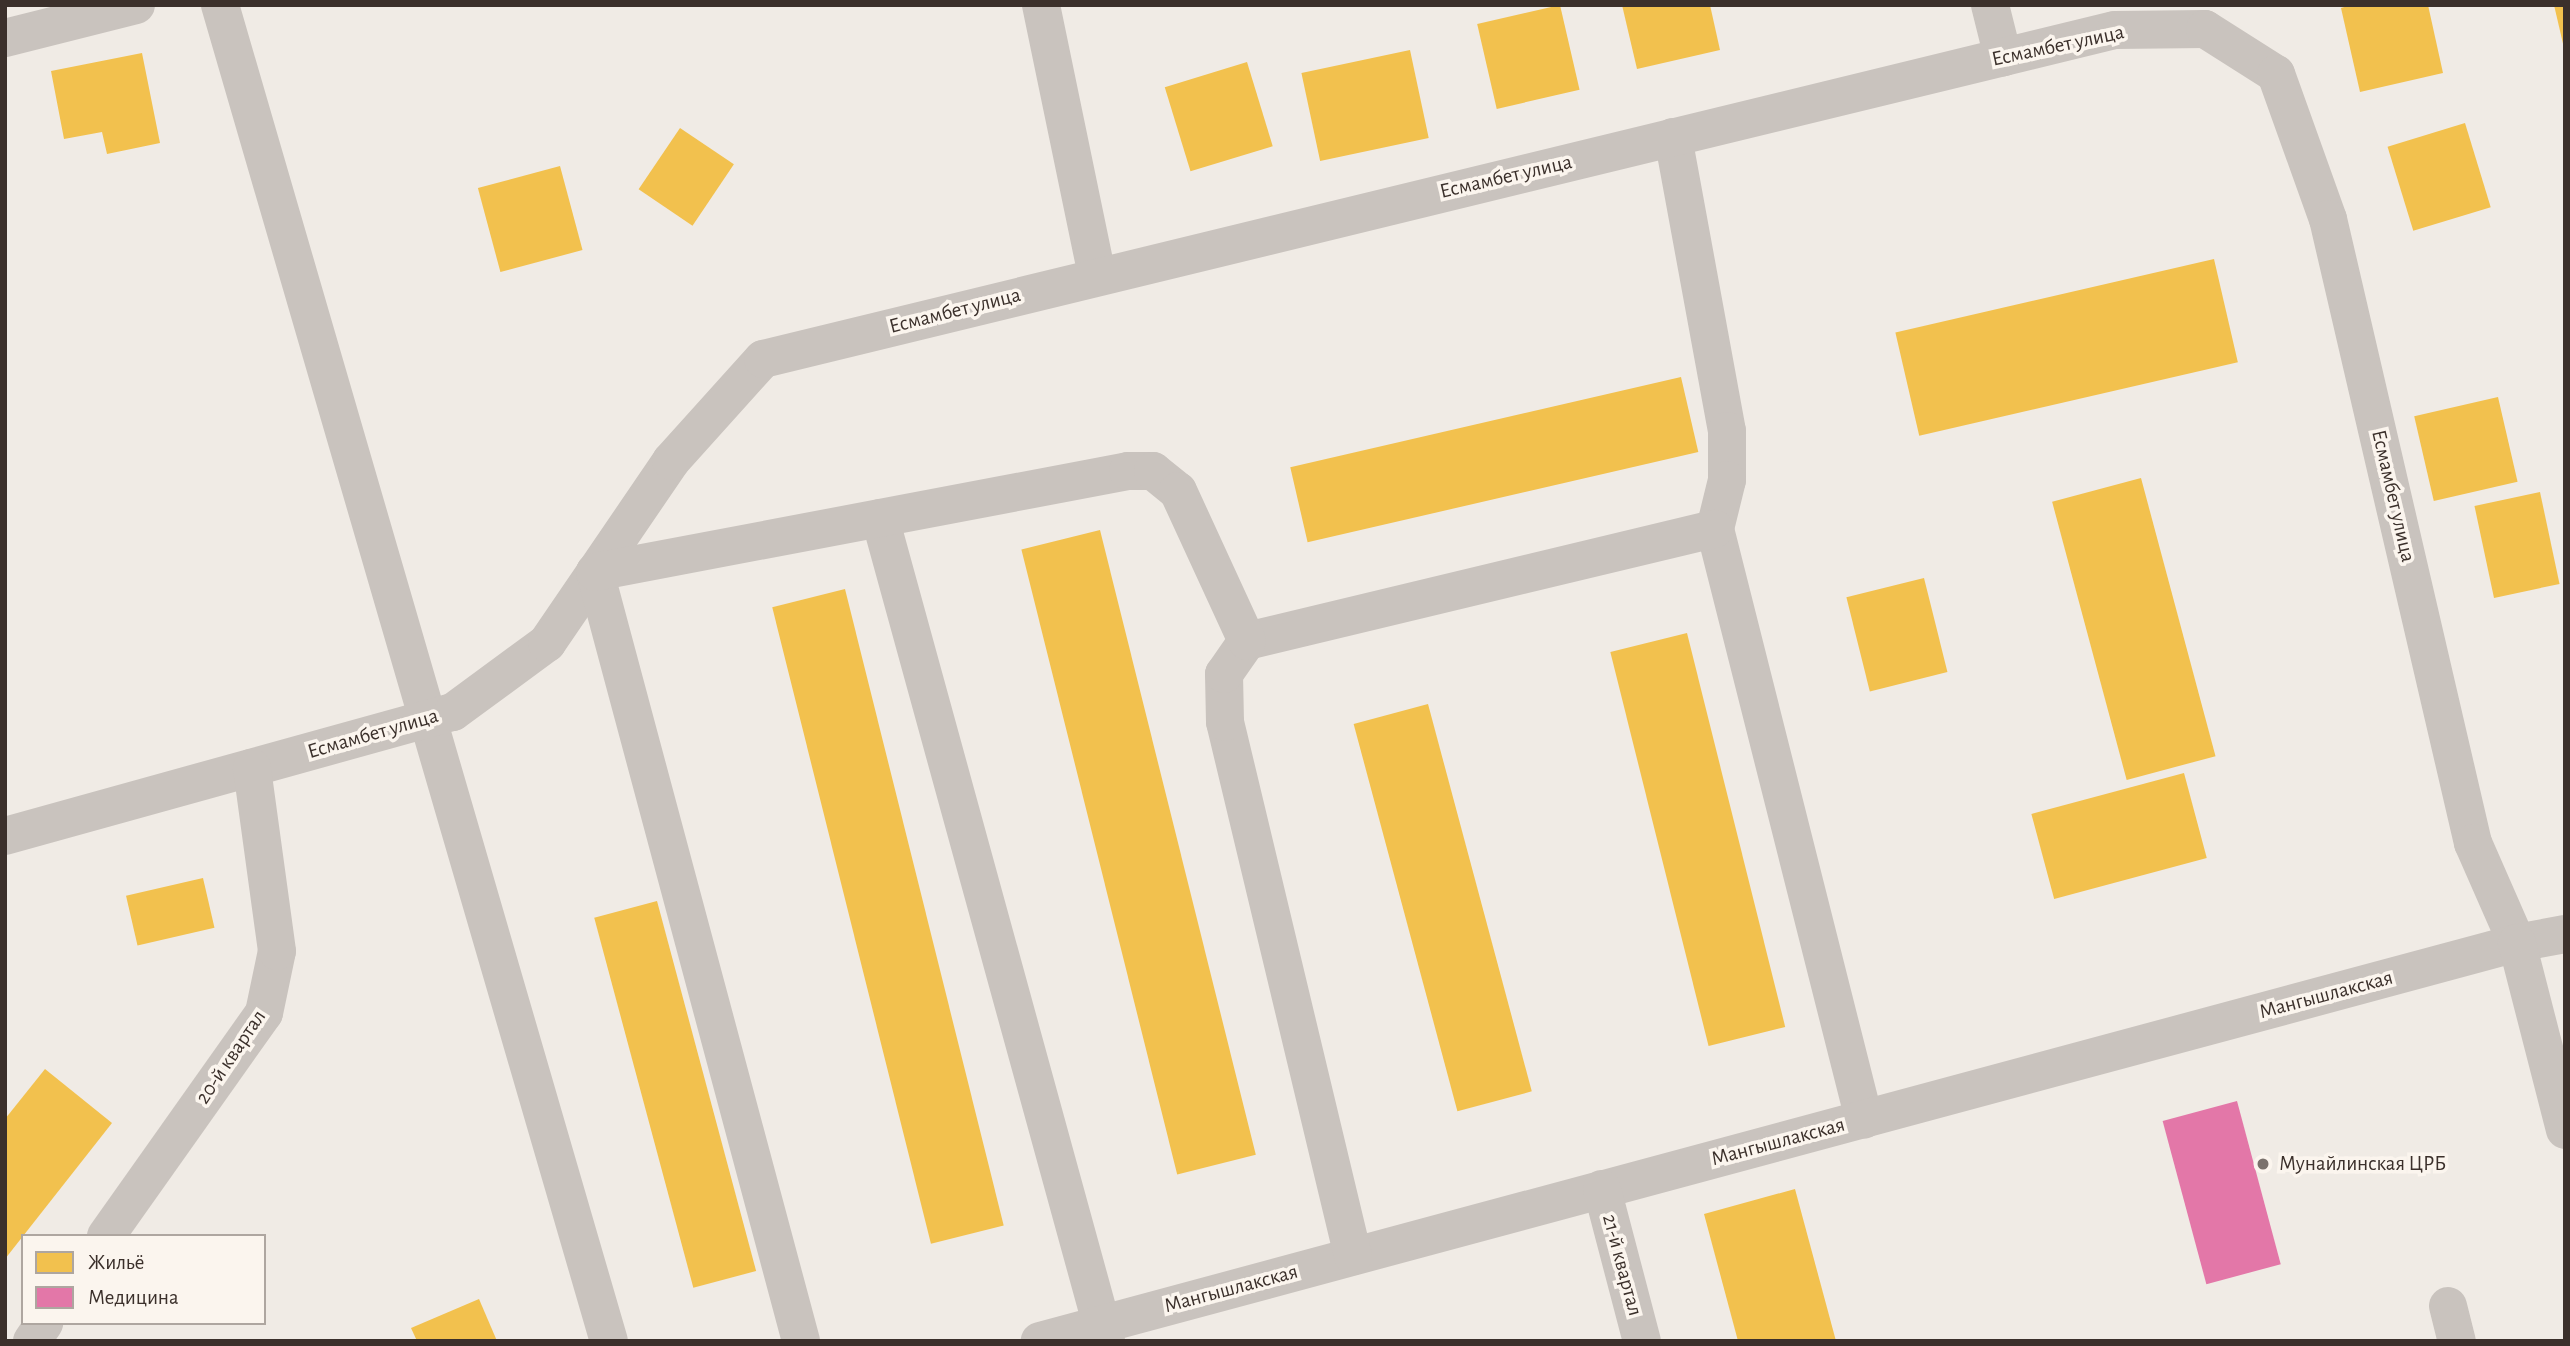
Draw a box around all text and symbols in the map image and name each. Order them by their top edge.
street label: Есмамбет улица [1989,20,2127,72]
street label: Есмамбет улица [1437,150,1575,204]
street label: Есмамбет улица [886,282,1024,340]
street label: Есмамбет улица [2366,427,2420,565]
street label: Есмамбет улица [305,703,441,765]
street label: Мангышлакская [2256,965,2396,1025]
street label: 20-й квартал [190,1005,272,1109]
street label: Мангышлакская [1708,1112,1848,1172]
place label: Мунайлинская ЦРБ [2279,1151,2446,1177]
marker: Мунайлинская ЦРБ [2253,1154,2273,1174]
street label: 21-й квартал [1596,1211,1648,1319]
legend [21,1234,266,1325]
text: Жильё [88,1252,144,1273]
street label: Мангышлакская [1161,1259,1301,1319]
text: Медицина [88,1287,179,1308]

